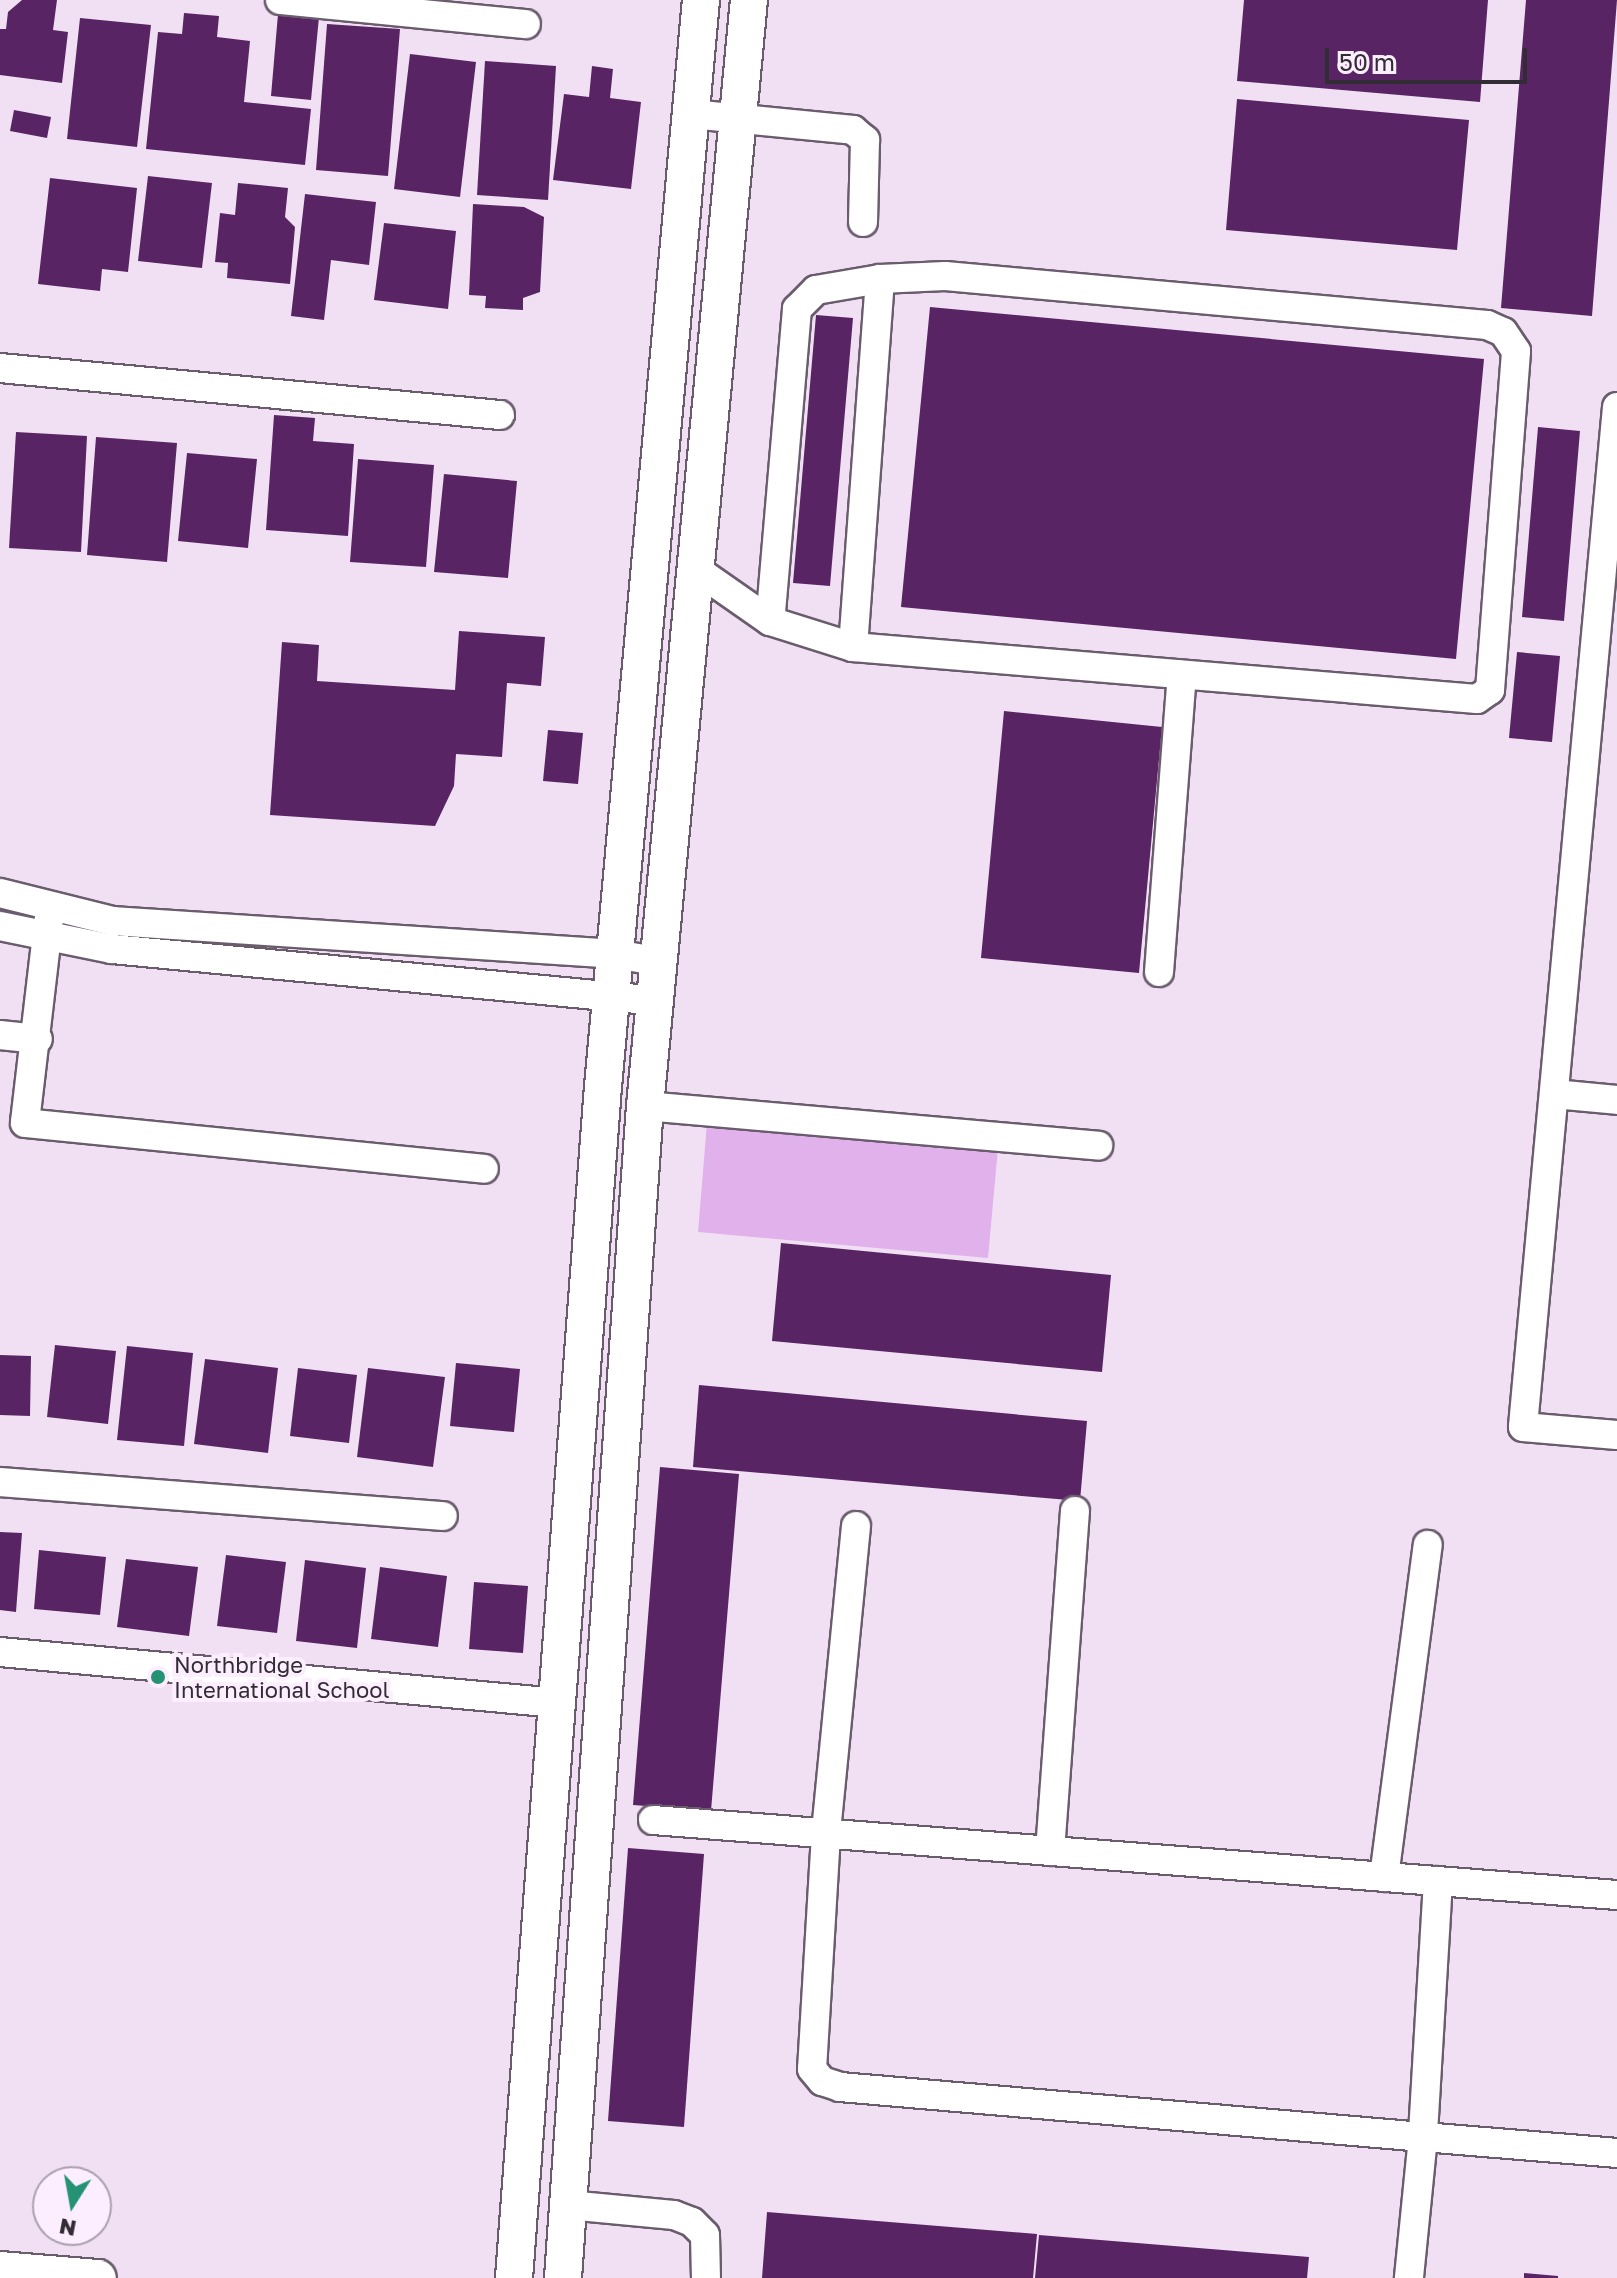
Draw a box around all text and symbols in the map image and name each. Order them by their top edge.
scale bar [1329,32,1531,82]
text: 50 m [1339,47,1395,76]
place label: Northbridge International School [174,1651,390,1702]
marker: Northbridge International School [149,1668,167,1686]
north arrow [32,2166,112,2246]
text: N [57,2213,79,2243]

